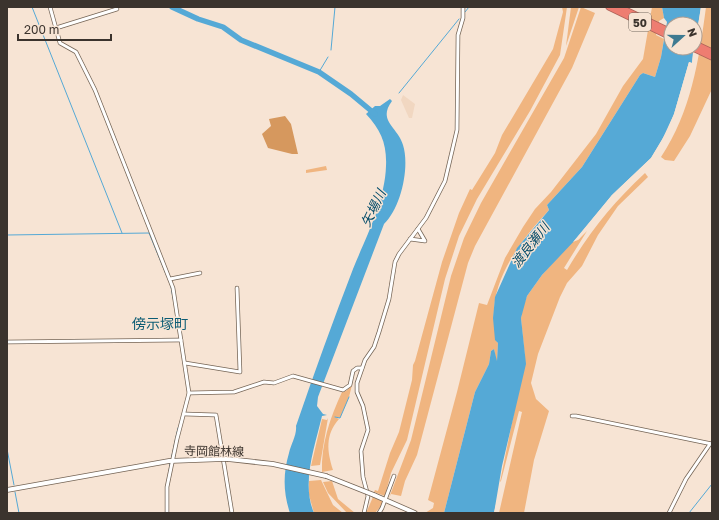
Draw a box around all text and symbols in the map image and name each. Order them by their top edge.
road number: 50 [629,13,651,31]
scale bar [18,16,111,42]
north arrow [663,16,703,56]
text: 200 m [24,22,59,37]
text: N [685,26,700,38]
water label: 矢場川 [357,185,390,229]
water label: 渡良瀬川 [508,218,554,270]
district label: 傍示塚町 [132,315,188,332]
street label: 寺岡館林線 [184,443,244,459]

